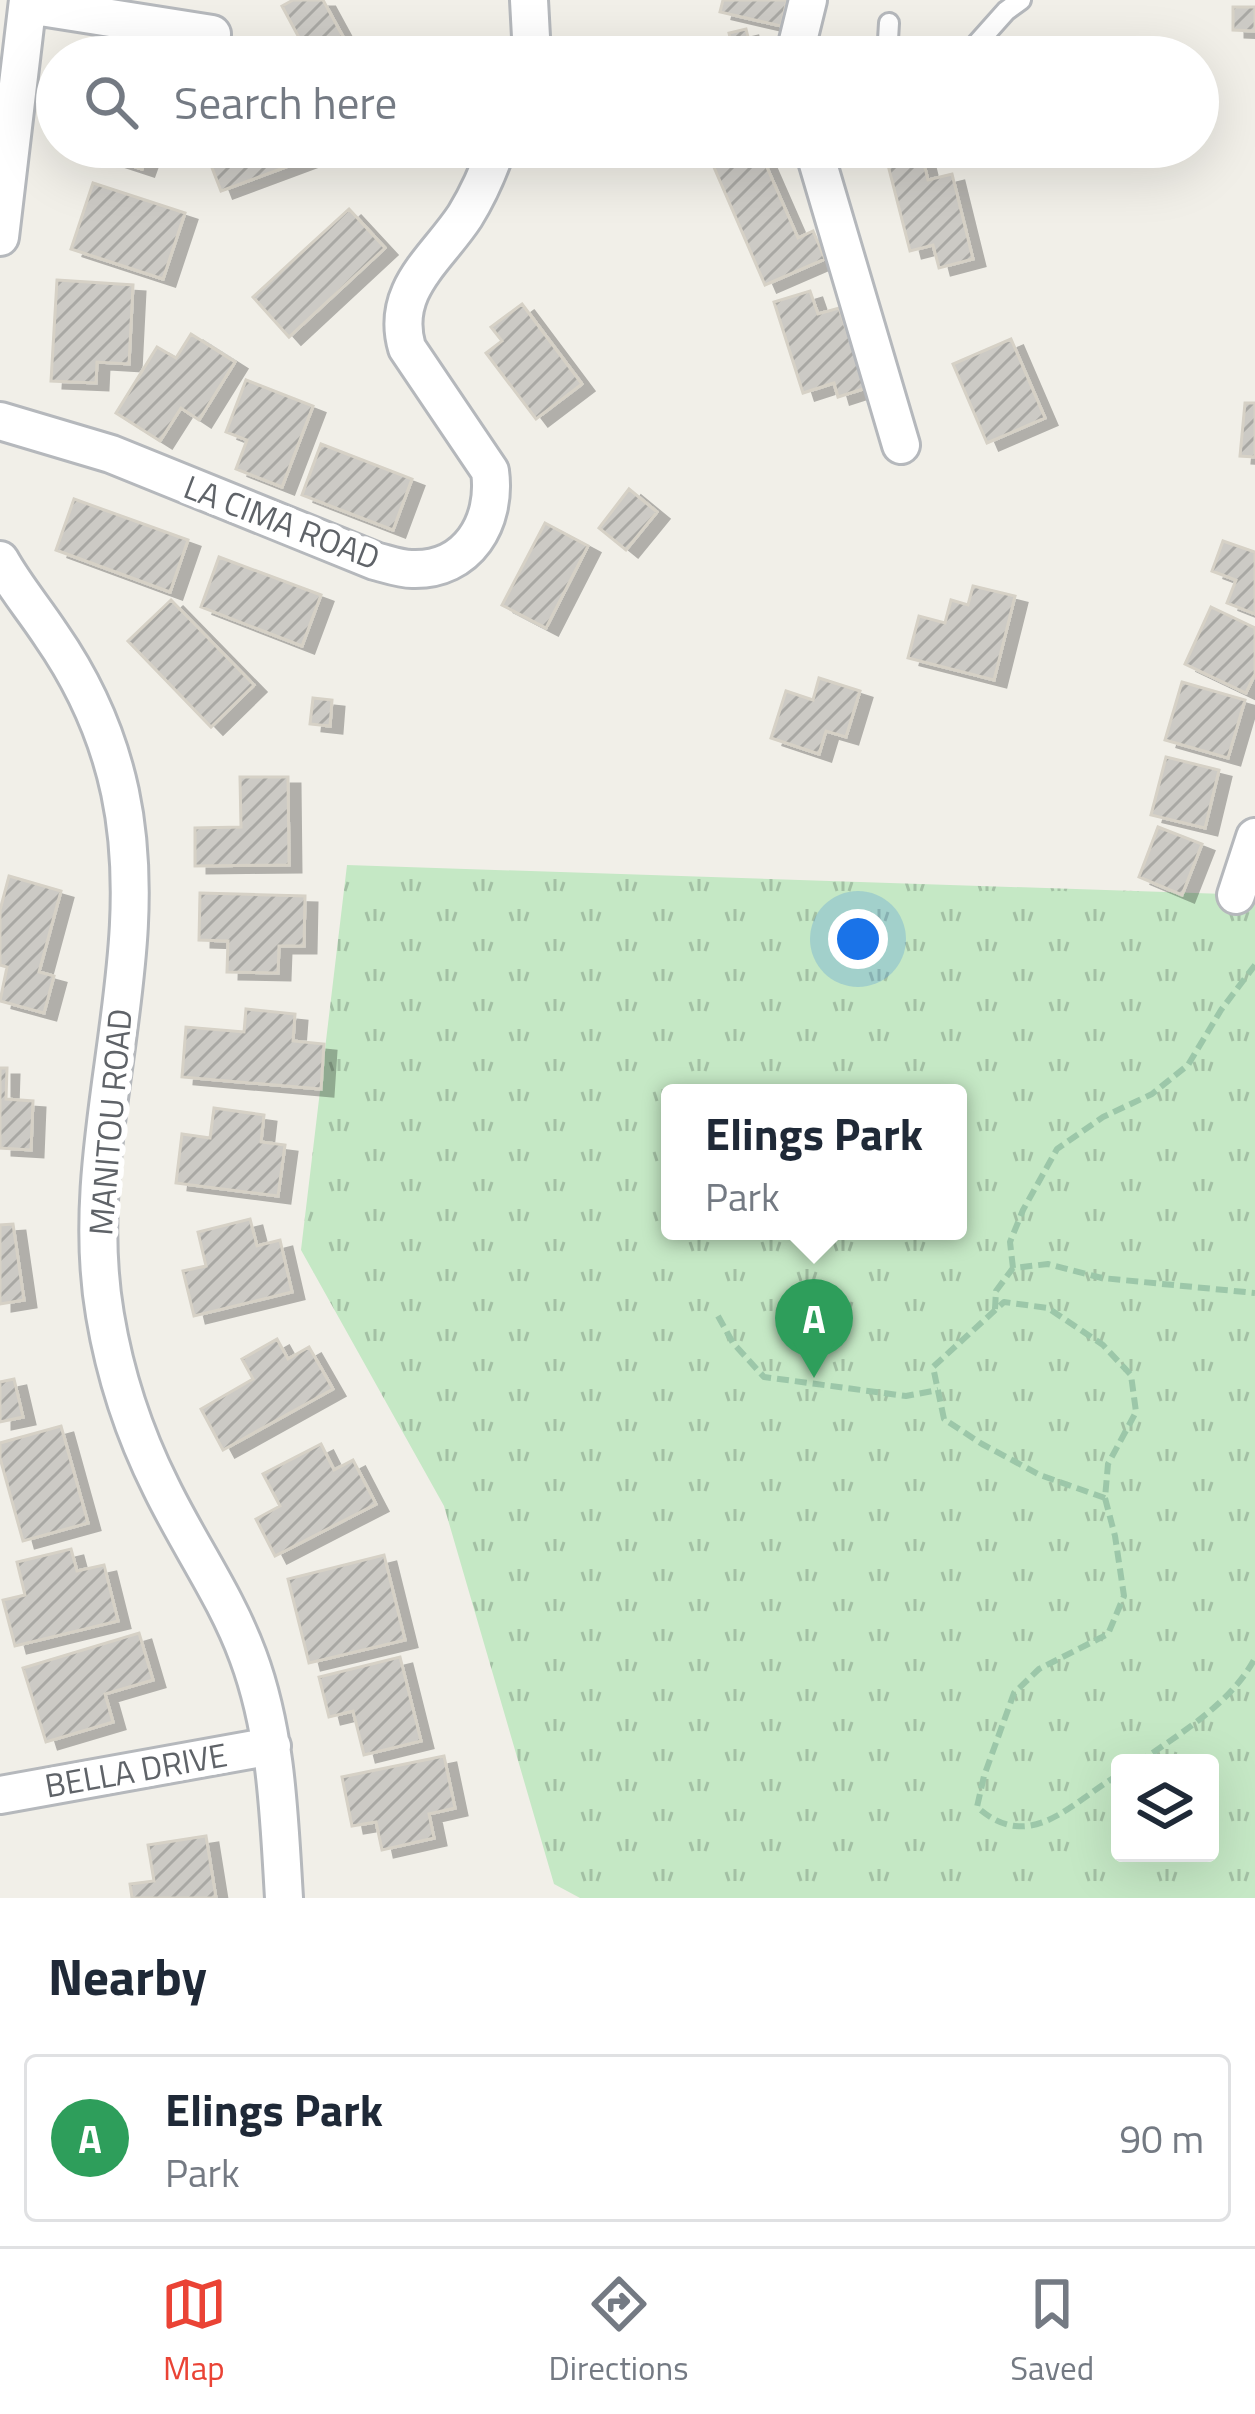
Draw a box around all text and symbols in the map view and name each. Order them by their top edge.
search box [36,36,1219,168]
text: Search here [174,68,397,136]
icon: search [78,69,144,135]
street label: LA CIMA ROAD [177,462,387,582]
your location [828,909,888,969]
street label: MANITOU ROAD [75,1007,145,1237]
popup [661,1084,967,1240]
text: Elings Park [705,1099,923,1167]
text: Park [705,1167,780,1226]
pin: A [775,1279,853,1378]
street label: BELLA DRIVE [41,1729,231,1811]
map controls [1111,1754,1219,1862]
button: layers [1111,1754,1219,1862]
text: Nearby [48,1937,207,2015]
text: Elings Park [165,2075,383,2143]
text: A [78,2109,102,2168]
text: 90 m [1119,2109,1204,2168]
text: Park [165,2143,240,2202]
tab: Map [161,2271,227,2393]
tab: Directions [549,2271,688,2393]
tab: Saved [1010,2271,1094,2393]

